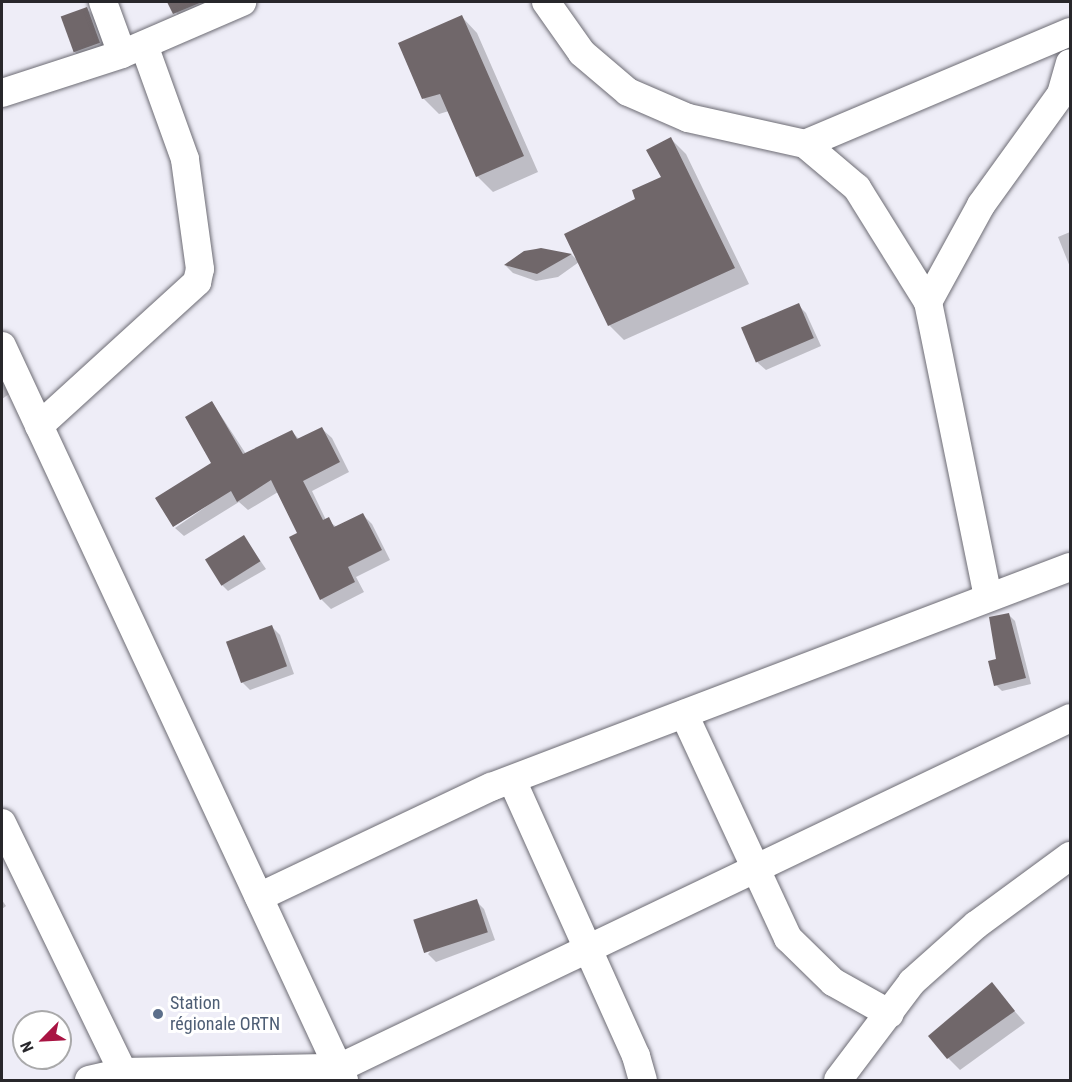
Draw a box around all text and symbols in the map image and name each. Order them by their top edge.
place label: Station régionale ORTN [170,993,280,1036]
marker: Station régionale ORTN [151,1007,165,1021]
north arrow [12,1010,72,1070]
text: N [16,1038,38,1055]

